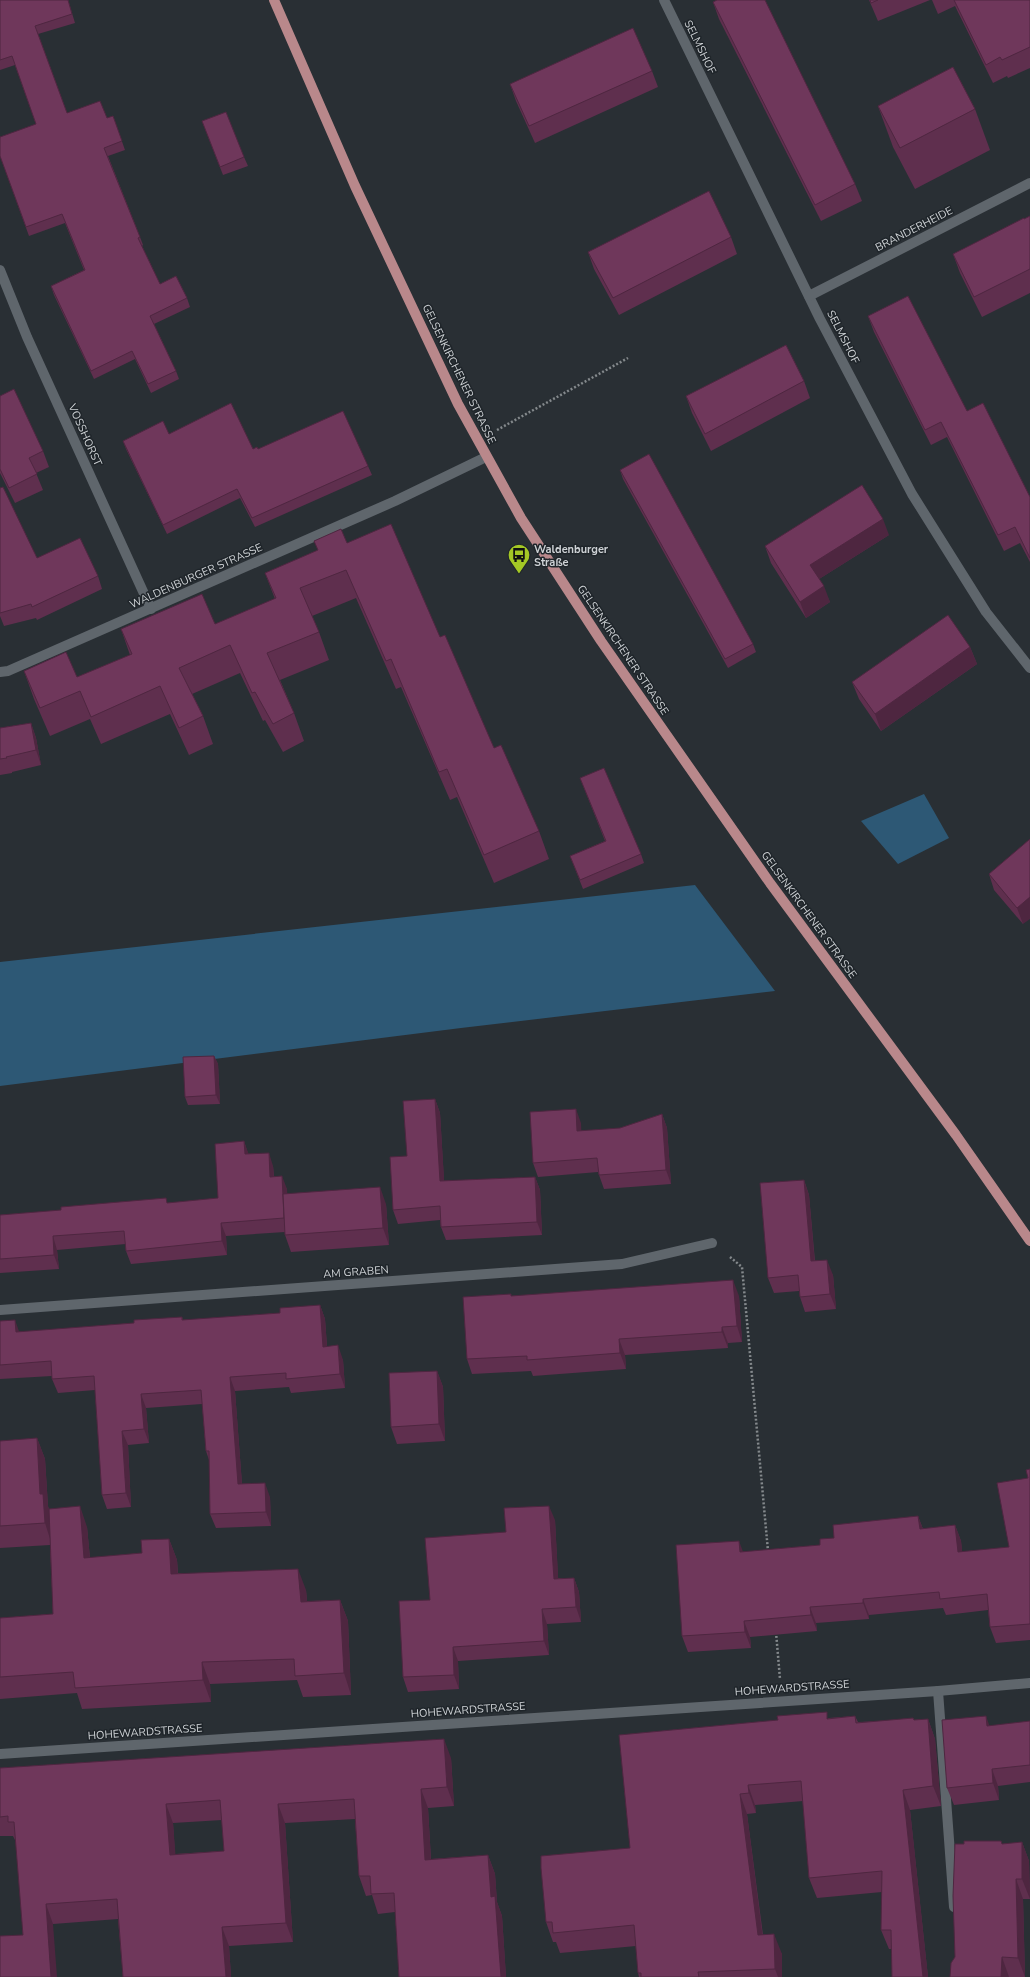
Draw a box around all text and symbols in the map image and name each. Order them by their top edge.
street label: SELMSHOF [681,18,719,76]
street label: BRANDERHEIDE [873,203,955,255]
street label: GELSENKIRCHENER STRASSE [419,302,499,446]
street label: SELMSHOF [823,308,863,366]
street label: VOSSHORST [64,401,106,469]
street label: WALDENBURGER STRASSE [127,540,265,612]
bus stop icon: Waldenburger Straße [506,542,532,575]
place label: Waldenburger Straße [534,542,609,570]
street label: GELSENKIRCHENER STRASSE [574,582,672,718]
street label: GELSENKIRCHENER STRASSE [758,848,860,982]
street label: AM GRABEN [323,1262,389,1282]
street label: HOHEWARDSTRASSE [734,1677,850,1699]
street label: HOHEWARDSTRASSE [410,1699,526,1721]
street label: HOHEWARDSTRASSE [87,1721,203,1743]

